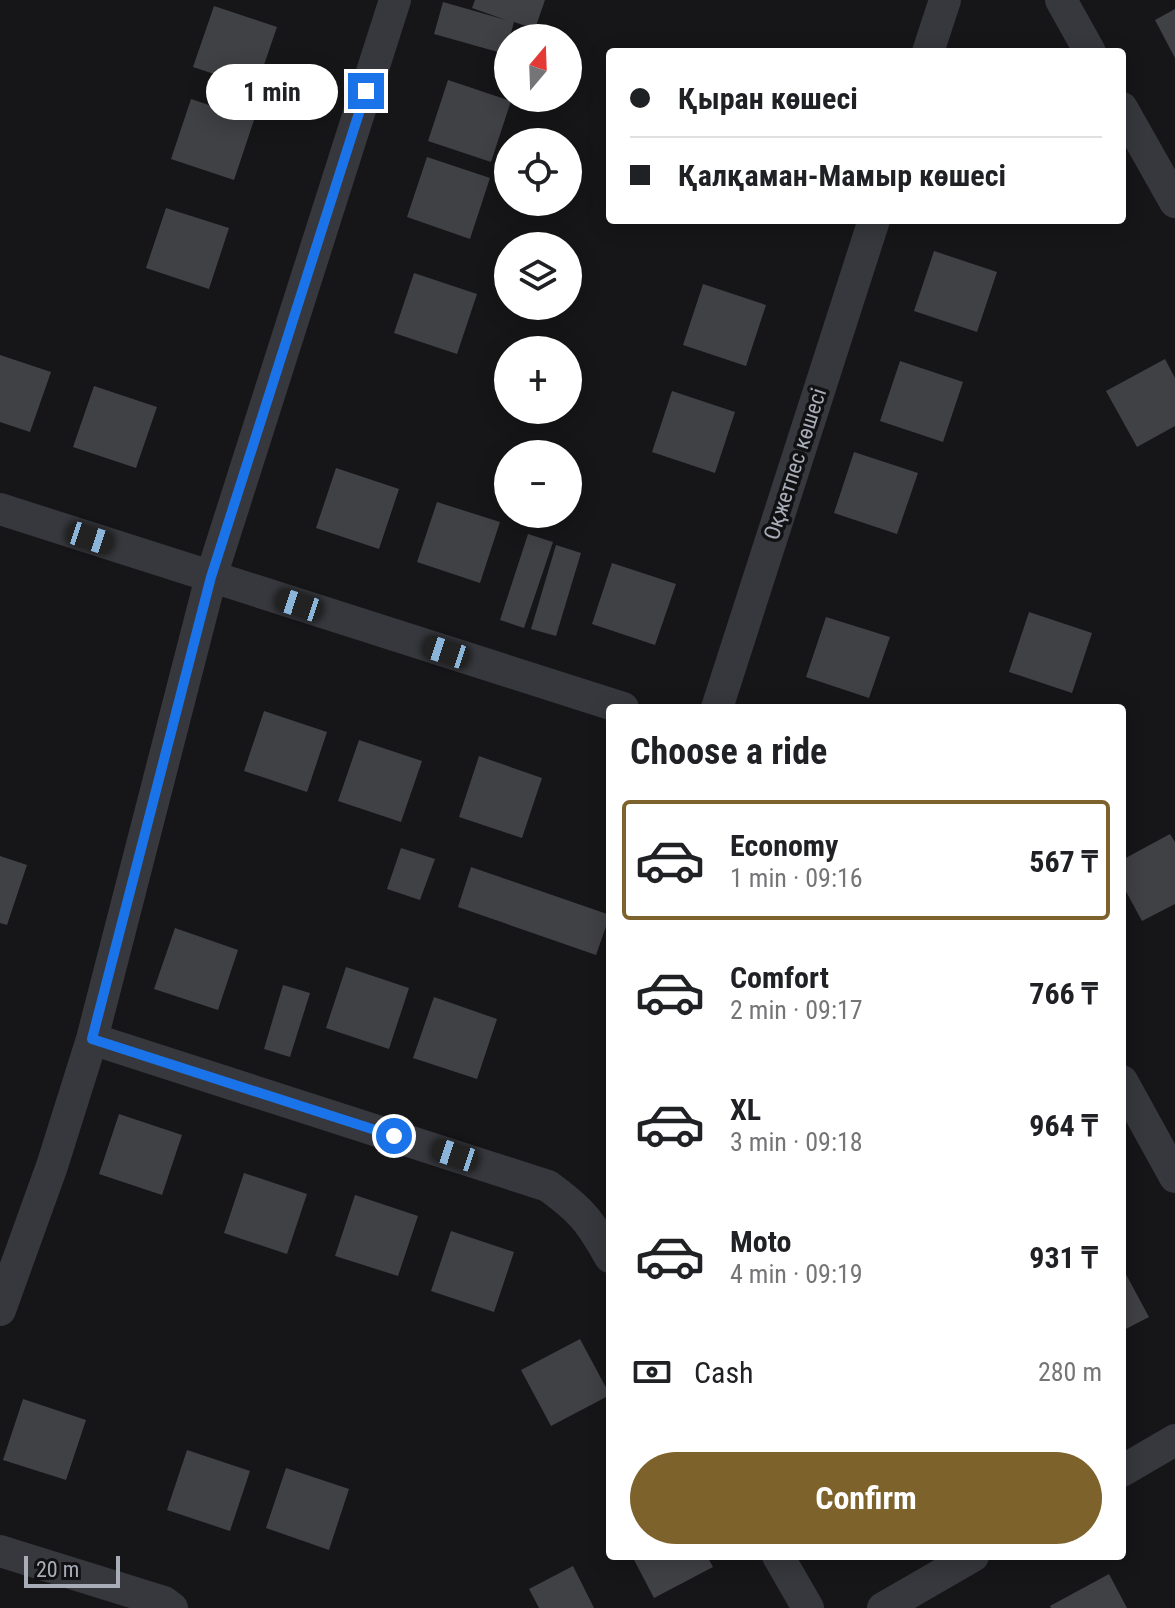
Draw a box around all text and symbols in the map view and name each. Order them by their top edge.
north arrow [494,24,582,112]
map controls [494,24,582,528]
callout: 1 min [206,63,338,119]
route end [348,73,384,109]
text: 1 min [243,77,301,107]
text: Қыран көшесі [678,81,858,116]
button: locate [494,128,582,216]
text: Қалқаман-Мамыр көшесі [678,158,1006,193]
button: layers [494,232,582,320]
button: + [494,336,582,424]
street label: Оқжетпес көшесі [759,385,831,543]
button: − [494,440,582,528]
car [63,519,117,557]
car [272,586,326,624]
car [419,633,473,671]
text: Choose a ride [630,731,827,773]
icon: car [634,824,706,896]
text: Economy [730,828,838,863]
text: 567 ₸ [1029,844,1098,879]
text: 1 min · 09:16 [730,863,863,893]
icon: car [634,956,706,1028]
text: Comfort [730,960,829,995]
text: 766 ₸ [1029,976,1098,1011]
text: 2 min · 09:17 [730,995,863,1025]
icon: car [634,1088,706,1160]
text: XL [730,1092,761,1127]
text: 964 ₸ [1029,1108,1098,1143]
route start [376,1118,412,1154]
text: 3 min · 09:18 [730,1127,863,1157]
car [428,1136,482,1174]
icon: car [634,1220,706,1292]
text: Moto [730,1224,791,1259]
text: 931 ₸ [1029,1240,1098,1275]
text: 4 min · 09:19 [730,1259,863,1289]
icon: cash [630,1350,674,1394]
text: Cash [694,1355,754,1390]
text: 280 m [1038,1357,1102,1387]
button: Confirm [630,1452,1102,1544]
scale bar [24,1552,120,1588]
text: 20 m [36,1557,79,1582]

